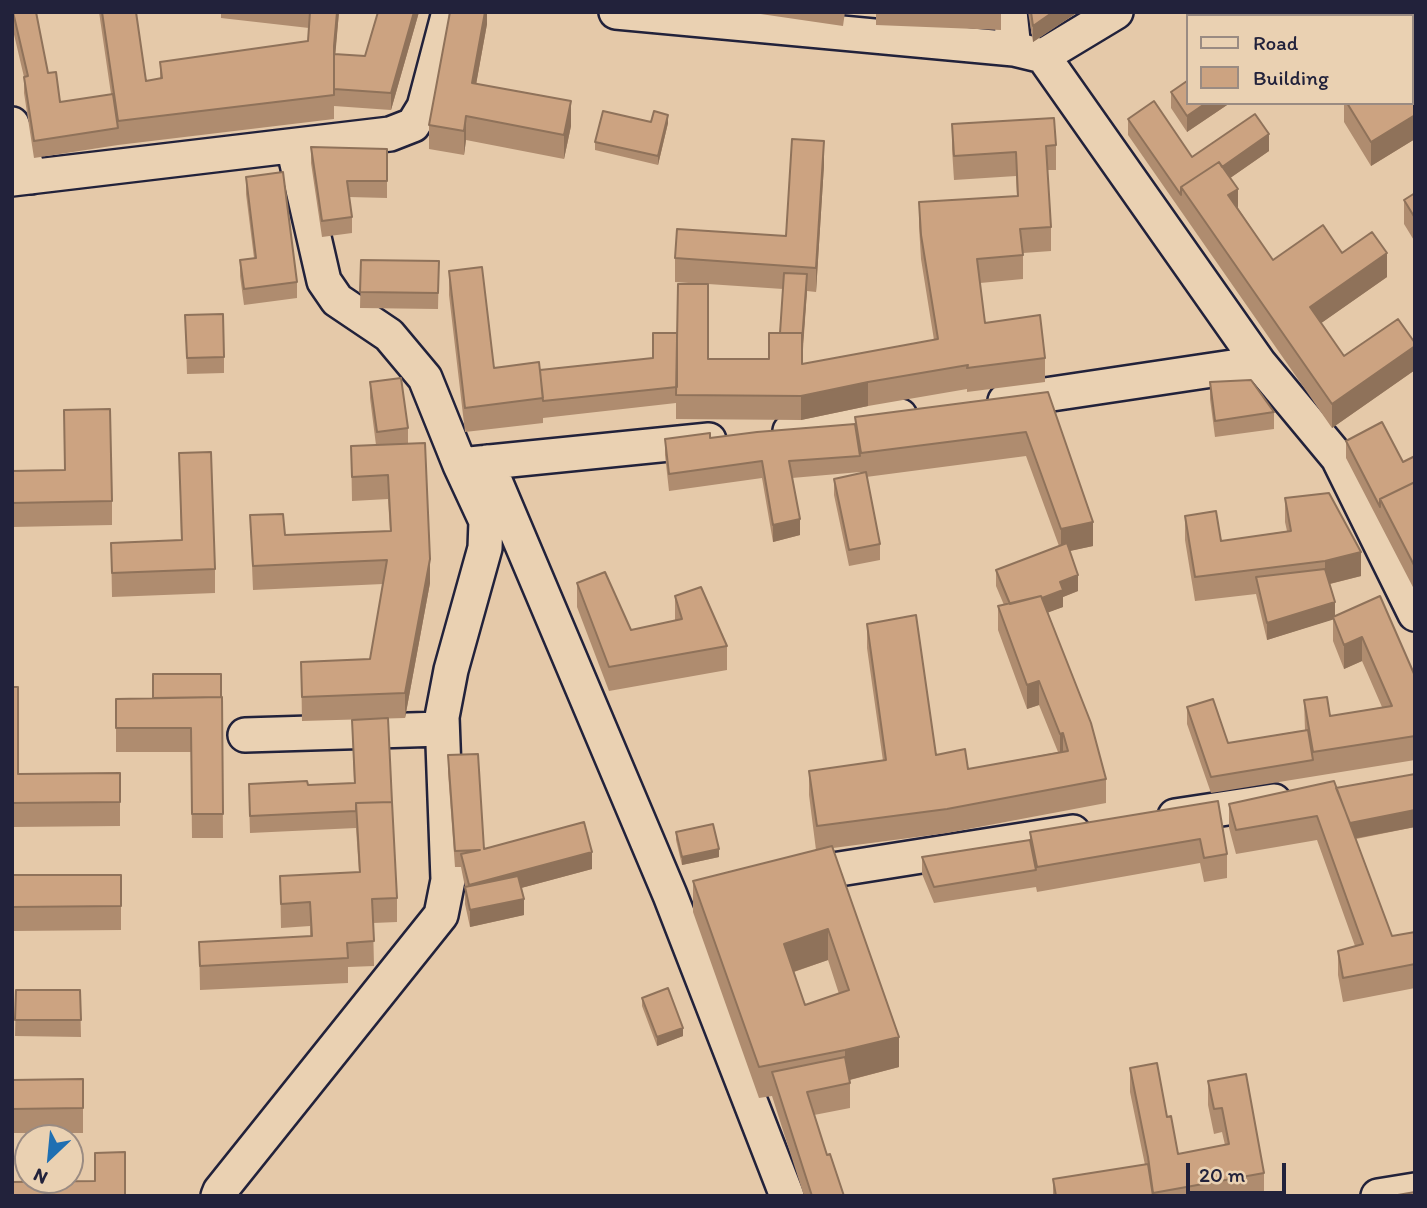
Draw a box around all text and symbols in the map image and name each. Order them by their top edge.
legend [1186,14,1413,105]
text: Road [1253,30,1298,55]
text: Building [1253,65,1329,90]
north arrow [14,1124,84,1194]
scale bar [1189,1148,1289,1192]
text: 20 m [1199,1162,1245,1187]
text: N [30,1163,51,1190]

